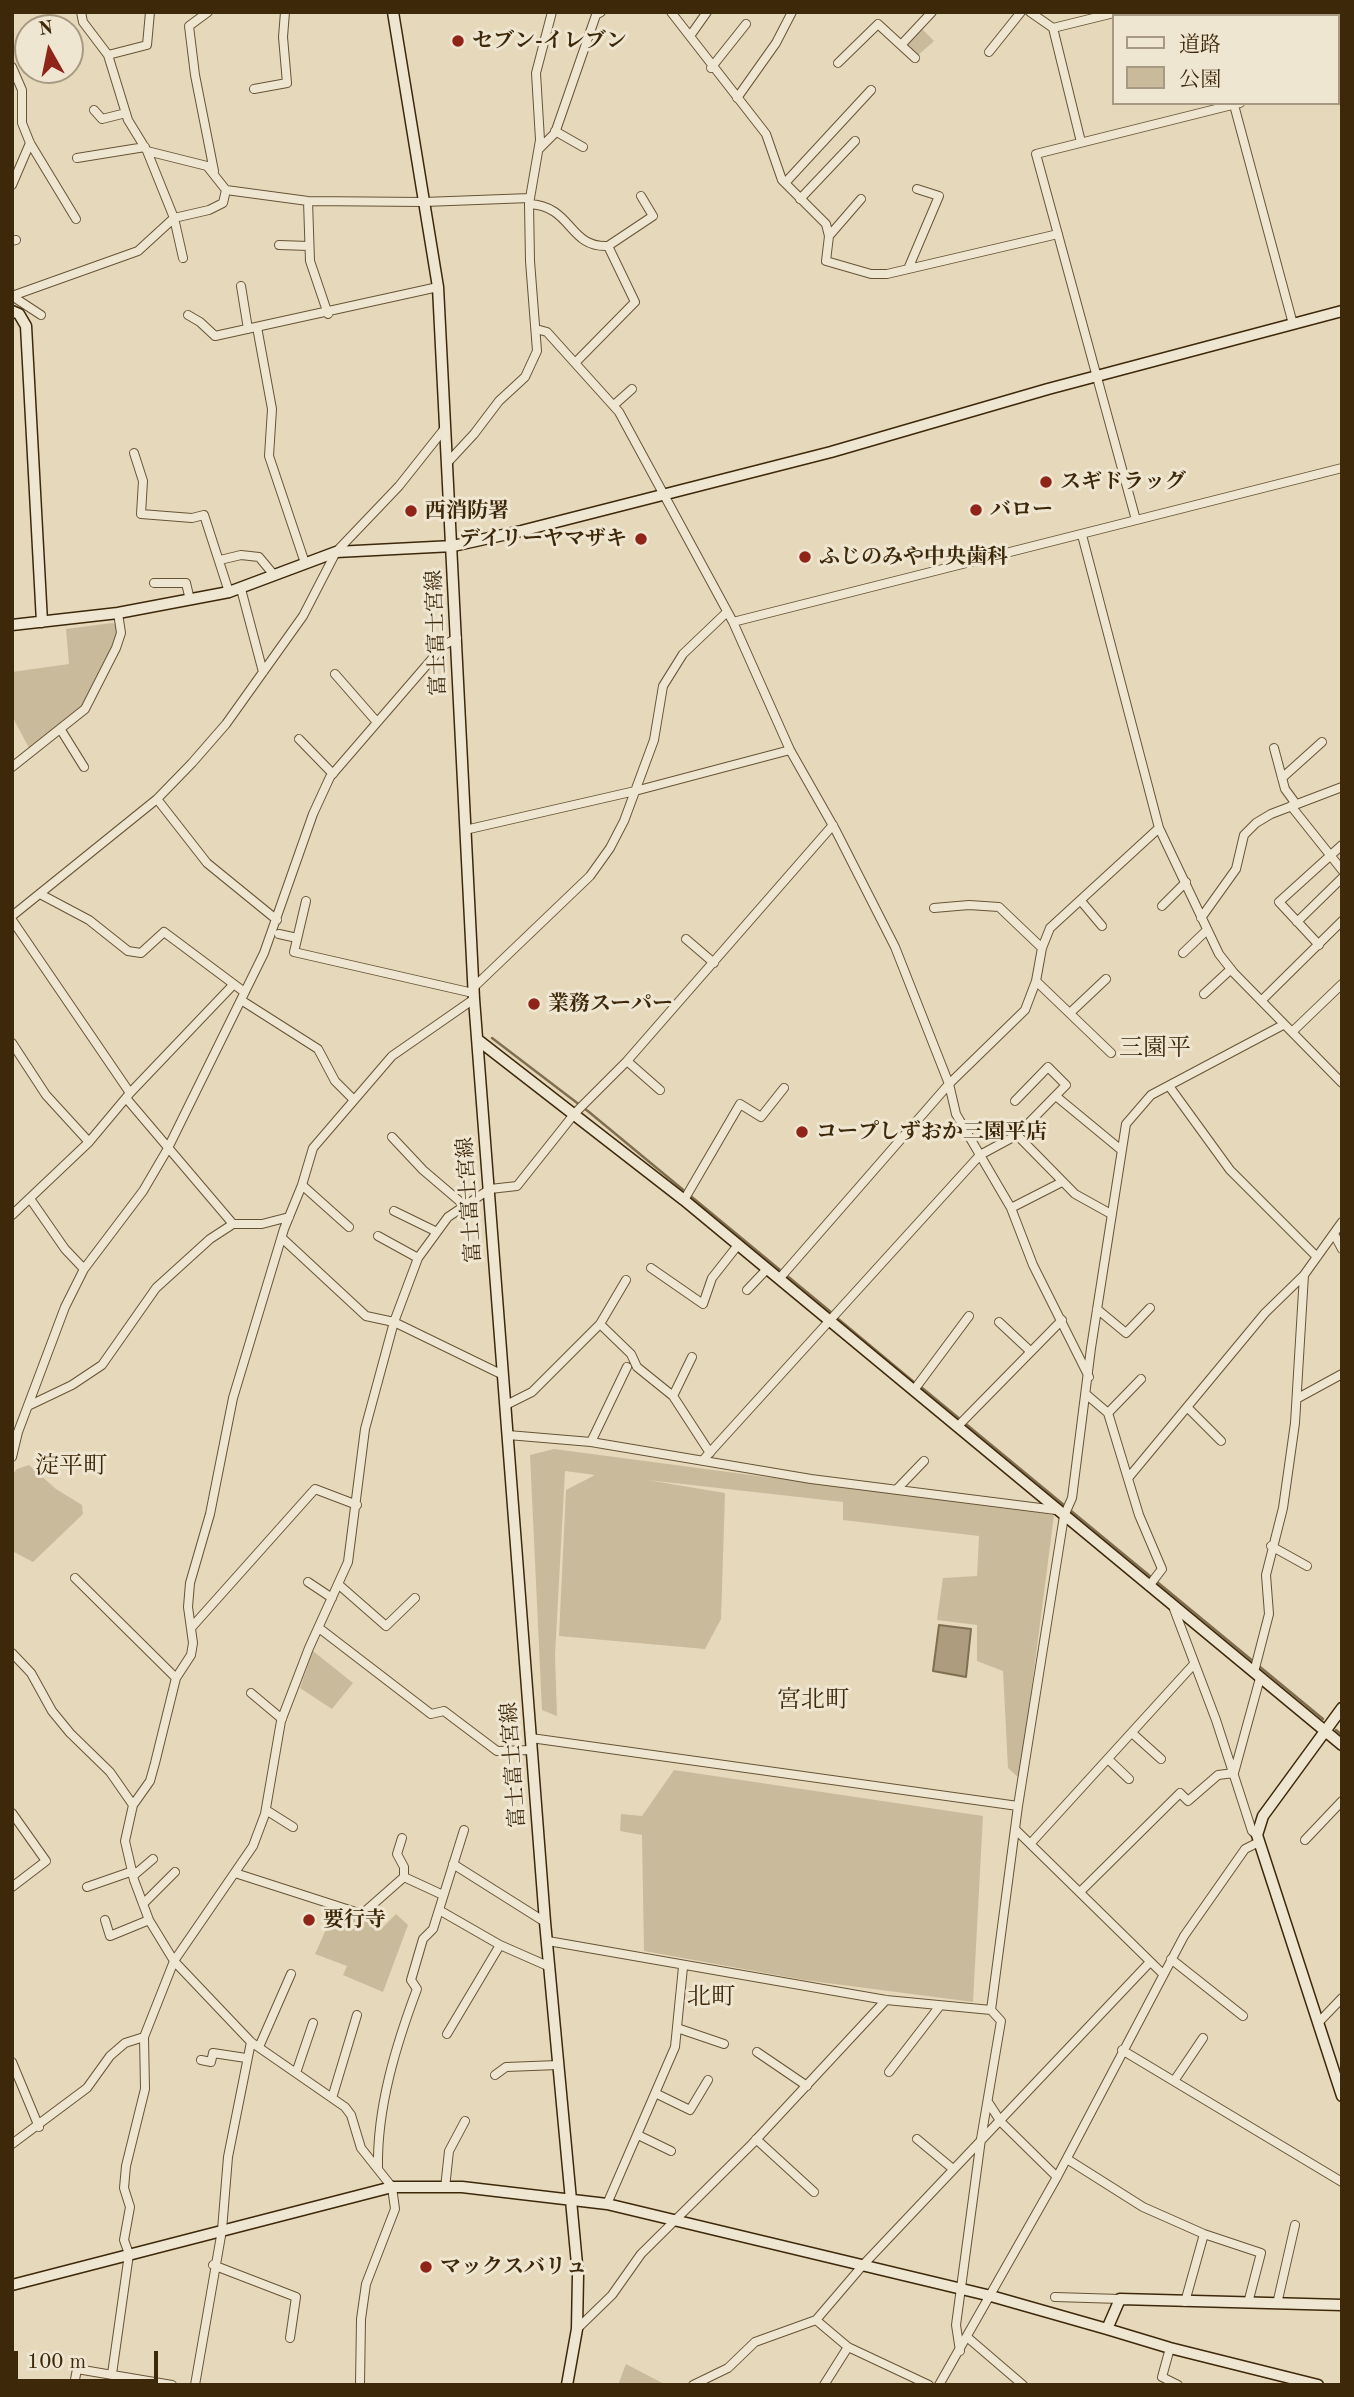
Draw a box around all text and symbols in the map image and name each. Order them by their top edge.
north arrow [14,14,84,84]
legend [1112,14,1340,105]
text: N [37,19,55,40]
place label: セブン-イレブン [472,28,627,54]
marker: セブン-イレブン [450,33,466,49]
text: 道路 [1179,35,1221,56]
text: 公園 [1179,70,1221,91]
place label: スギドラッグ [1060,469,1186,495]
marker: スギドラッグ [1038,474,1054,490]
place label: バロー [990,497,1053,523]
place label: 西消防署 [425,498,509,524]
marker: バロー [968,502,984,518]
marker: 西消防署 [403,503,419,519]
place label: デイリーヤマザキ [459,526,627,552]
marker: デイリーヤマザキ [633,531,649,547]
place label: ふじのみや中央歯科 [819,544,1008,570]
marker: ふじのみや中央歯科 [797,549,813,565]
street label: 富士富士宮線 [422,570,452,696]
place label: 業務スーパー [548,991,673,1017]
marker: 業務スーパー [526,996,542,1012]
district label: 三園平 [1119,1035,1191,1063]
place label: コープしずおか三園平店 [816,1119,1047,1145]
marker: コープしずおか三園平店 [794,1124,810,1140]
street label: 富士富士宮線 [453,1136,487,1264]
district label: 淀平町 [35,1453,107,1481]
district label: 宮北町 [777,1687,849,1715]
street label: 富士富士宮線 [497,1701,531,1829]
place label: 要行寺 [323,1907,386,1933]
marker: 要行寺 [301,1912,317,1928]
district label: 北町 [687,1984,735,2012]
place label: マックスバリュ [440,2254,587,2280]
marker: マックスバリュ [418,2259,434,2275]
scale bar [18,2338,161,2382]
text: 100 m [27,2352,86,2373]

